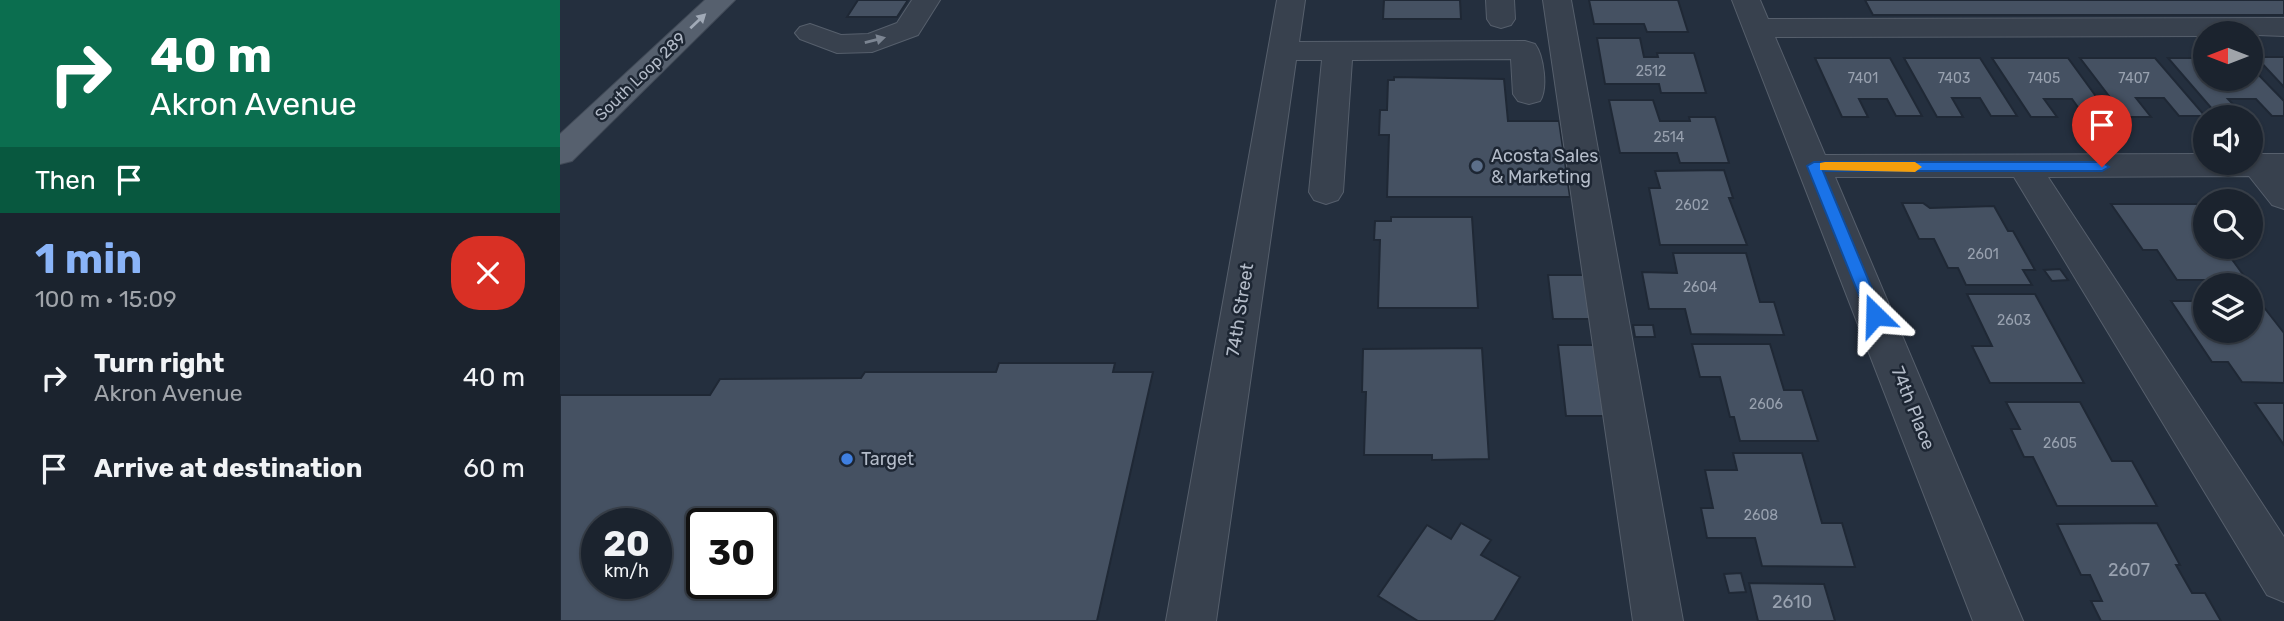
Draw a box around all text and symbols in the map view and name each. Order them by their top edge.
one-way arrow [689,14,706,30]
north arrow [2193,21,2263,91]
map controls [2193,21,2263,343]
text: 40 m [150,26,272,84]
icon: right [35,28,126,119]
street label: South Loop 289 [591,28,690,124]
one-way arrow [865,34,887,45]
house number: 2512 [1636,63,1666,80]
house number: 7401 [1848,70,1878,87]
house number: 7403 [1938,70,1970,87]
house number: 7405 [2028,70,2060,87]
house number: 7407 [2118,70,2150,87]
text: Akron Avenue [150,85,357,123]
pin [2072,95,2132,167]
button: sound [2193,105,2263,175]
icon: arrive [2083,106,2121,144]
house number: 2514 [1653,129,1685,146]
place label: Acosta Sales & Marketing [1491,145,1599,188]
marker: Acosta Sales & Marketing [1469,158,1485,174]
icon: arrive [110,161,148,199]
text: Then [35,165,96,196]
button: search [2193,189,2263,259]
house number: 2602 [1675,197,1709,214]
text: 1 min [35,234,142,284]
button: close [451,236,525,310]
house number: 2601 [1967,246,1999,263]
street label: 74th Street [1222,262,1258,358]
button: layers [2193,273,2263,343]
position arrow [1838,278,1912,352]
house number: 2604 [1683,279,1717,296]
text: 100 m · 15:09 [35,285,177,313]
house number: 2603 [1997,312,2031,329]
text: Turn right [94,348,224,379]
icon: right [35,359,73,397]
text: 40 m [463,362,525,393]
street label: 74th Place [1886,363,1940,453]
text: Akron Avenue [94,379,243,407]
house number: 2606 [1749,396,1783,413]
house number: 2605 [2043,435,2077,452]
place label: Target [861,448,914,470]
icon: arrive [35,450,73,488]
marker: Target [839,451,855,467]
text: Arrive at destination [94,453,362,484]
text: 60 m [463,453,525,484]
house number: 2608 [1744,507,1778,524]
speed limit sign: 30 [686,508,777,599]
text: 20 [603,523,650,565]
house number: 2607 [2108,559,2150,581]
text: km/h [604,560,649,582]
house number: 2610 [1772,591,1812,613]

